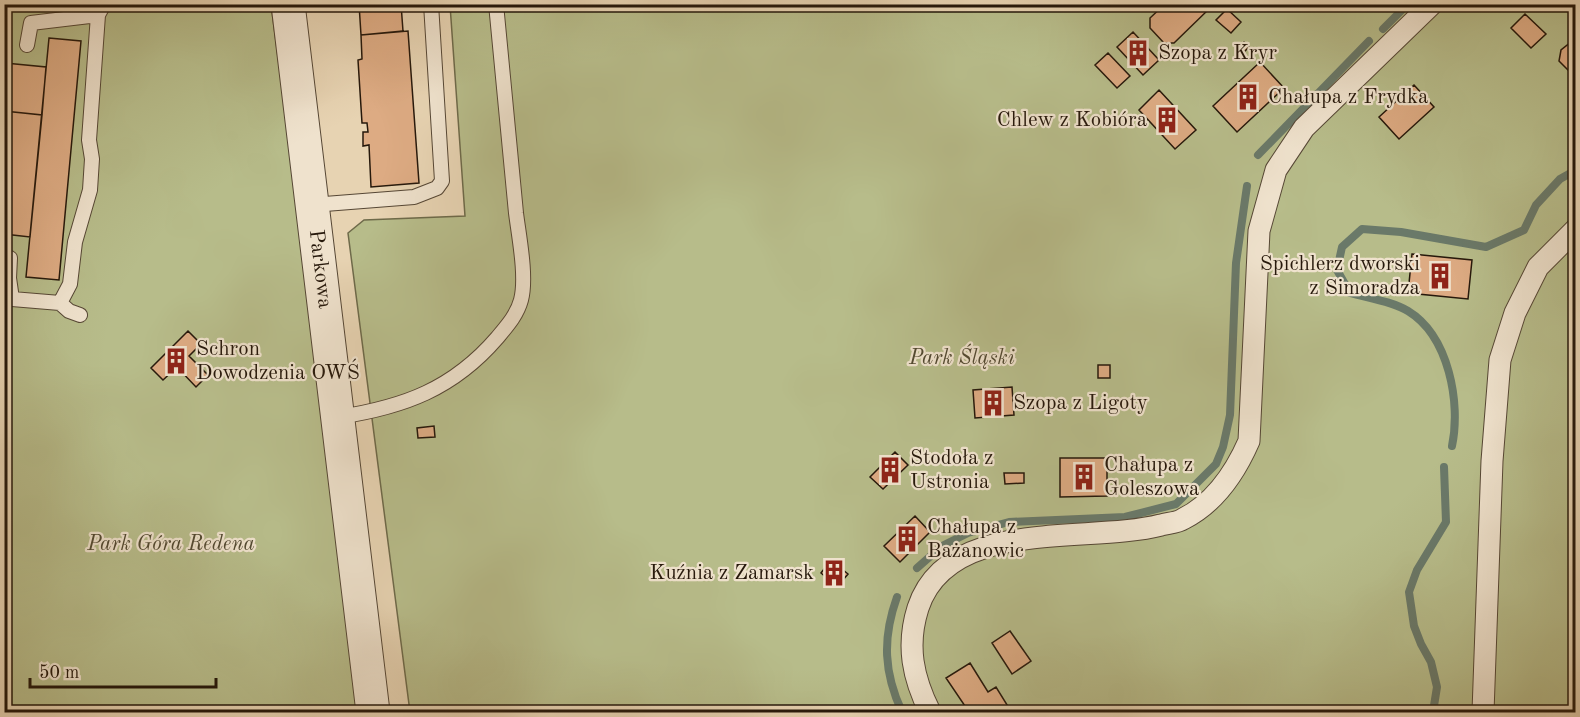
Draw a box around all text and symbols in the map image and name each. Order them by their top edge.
building icon: Szopa z Kryr [1123,38,1153,68]
place label: Szopa z Kryr [1158,43,1278,64]
building icon: Chałupa z Frydka [1233,82,1263,112]
place label: Chałupa z Frydka [1268,87,1428,108]
building icon: Chlew z Kobióra [1152,105,1182,135]
place label: Chlew z Kobióra [997,110,1147,131]
street label: Parkowa [305,228,335,310]
place label: Spichlerz dworski z Simoradza [1260,254,1420,299]
building icon: Spichlerz dworski z Simoradza [1425,261,1455,291]
place label: Schron Dowodzenia OWŚ [196,339,360,384]
park label: Park Śląski [908,343,1015,369]
building icon: Schron Dowodzenia OWŚ [161,346,191,376]
building icon: Szopa z Ligoty [978,388,1008,418]
place label: Szopa z Ligoty [1013,393,1148,414]
place label: Stodoła z Ustronia [910,448,993,493]
building icon: Stodoła z Ustronia [875,455,905,485]
place label: Chałupa z Goleszowa [1104,455,1199,500]
building icon: Chałupa z Goleszowa [1069,462,1099,492]
place label: Chałupa z Bażanowic [927,517,1024,562]
building icon: Chałupa z Bażanowic [892,524,922,554]
park label: Park Góra Redena [86,534,255,555]
building icon: Kuźnia z Zamarsk [819,558,849,588]
place label: Kuźnia z Zamarsk [650,563,814,584]
scale bar [30,651,216,689]
text: 50 m [39,664,79,682]

